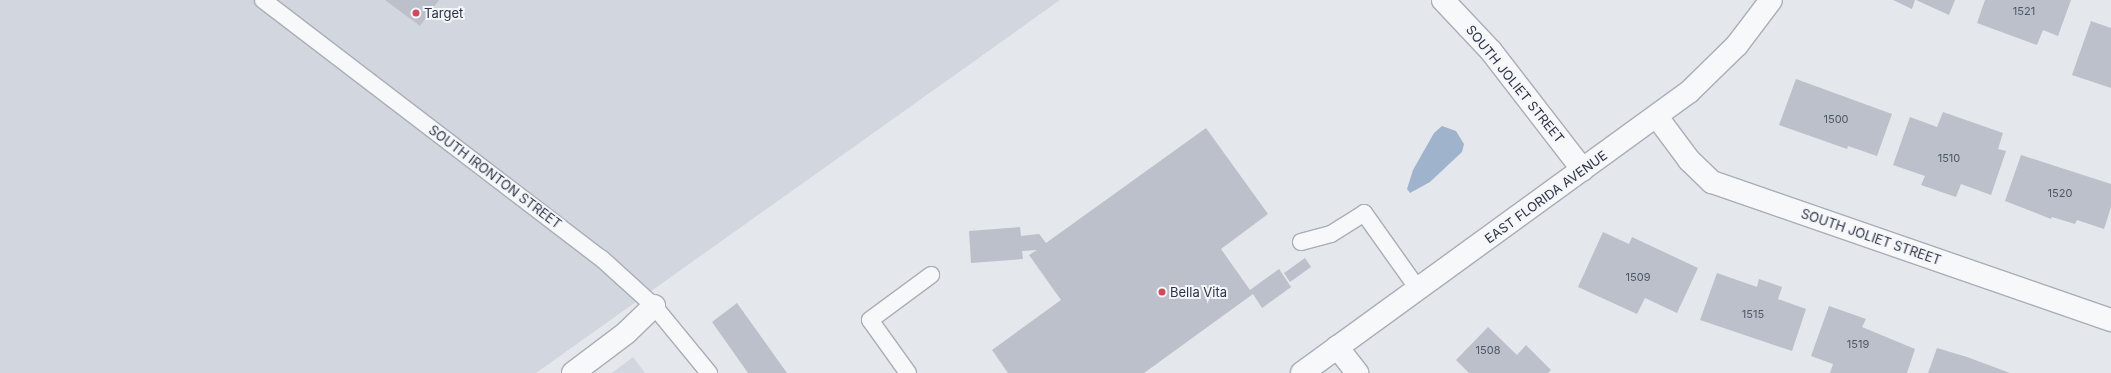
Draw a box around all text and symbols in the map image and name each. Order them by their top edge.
house number: 1521 [2013,4,2035,18]
place label: Target [424,5,463,21]
marker: Target [411,8,421,18]
street label: SOUTH JOLIET STREET [1463,22,1567,146]
house number: 1500 [1823,112,1849,126]
street label: SOUTH IRONTON STREET [426,122,564,232]
street label: EAST FLORIDA AVENUE [1482,147,1610,247]
house number: 1510 [1938,151,1960,165]
house number: 1520 [2048,186,2072,200]
street label: SOUTH JOLIET STREET [1799,206,1943,268]
house number: 1509 [1626,270,1650,284]
place label: Bella Vita [1170,284,1227,300]
marker: Bella Vita [1157,287,1167,297]
house number: 1515 [1742,307,1764,321]
house number: 1519 [1847,337,1869,351]
house number: 1508 [1476,343,1500,357]

